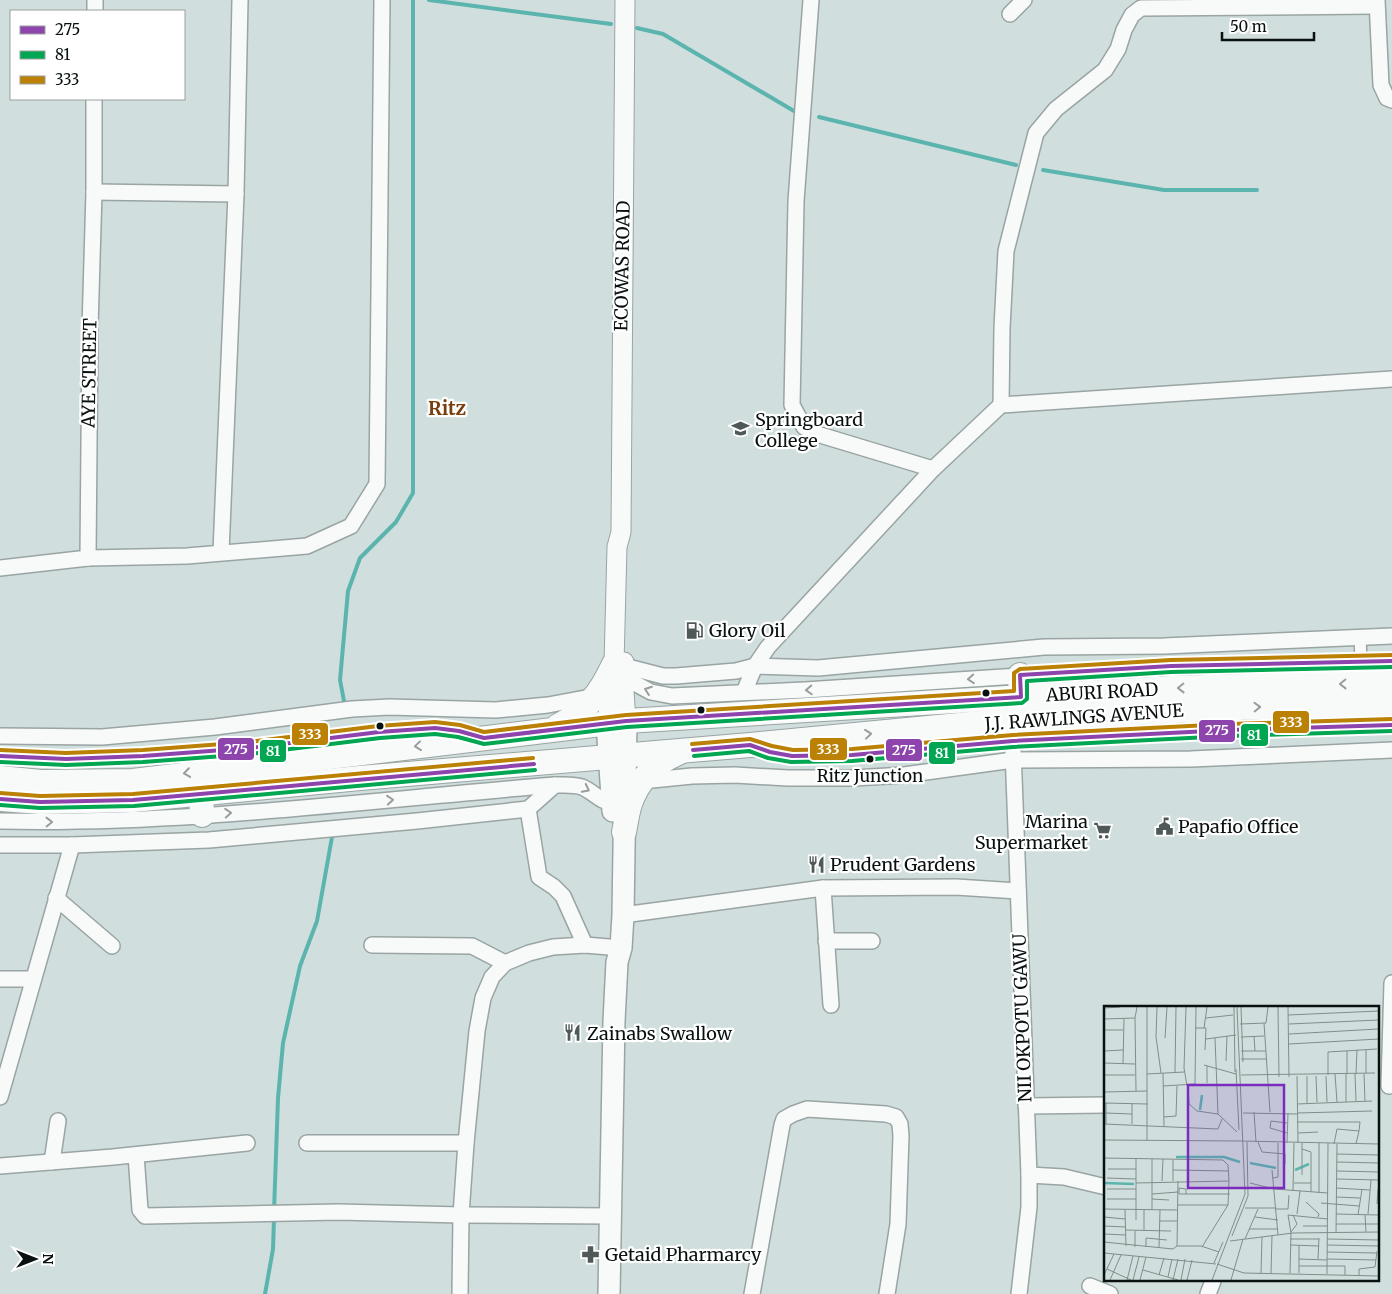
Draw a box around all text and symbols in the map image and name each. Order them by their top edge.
legend [10,10,185,100]
scale bar [1222,10,1314,42]
text: 50 m [1230,17,1267,36]
text: 275 [55,20,80,39]
text: 81 [55,45,70,64]
text: 333 [55,70,79,89]
street label: ECOWAS ROAD [609,200,635,332]
street label: AYE STREET [77,317,101,429]
district label: Ritz [428,396,467,420]
place label: Springboard College [755,408,863,452]
school or university icon: Springboard College [731,419,751,439]
place label: Glory Oil [709,619,786,642]
fuel station icon: Glory Oil [685,620,705,640]
one-way arrow [967,673,975,684]
street label: ABURI ROAD [1044,678,1159,706]
one-way arrow [1339,679,1347,689]
one-way arrow [1177,683,1184,693]
one-way arrow [805,684,813,695]
one-way arrow [644,686,653,696]
unlabelled marker [981,688,991,698]
street label: J.J. RAWLINGS AVENUE [983,699,1185,736]
one-way arrow [1253,702,1261,713]
unlabelled marker [696,705,706,715]
line badge: 333 [1272,710,1310,734]
text: 333 [1280,713,1302,731]
line badge: 275 [1198,719,1236,743]
unlabelled marker [375,721,385,731]
text: 275 [1205,721,1229,739]
line badge: 333 [291,722,329,746]
line badge: 81 [1240,723,1269,747]
text: 333 [299,725,321,743]
text: 81 [1247,726,1262,744]
one-way arrow [864,729,872,740]
line badge: 275 [217,737,255,761]
line badge: 333 [809,737,848,761]
line badge: 275 [885,738,923,762]
line badge: 81 [259,739,287,763]
text: 275 [224,740,248,758]
one-way arrow [414,740,422,751]
text: 333 [817,740,839,758]
text: 275 [892,741,916,759]
line badge: 81 [928,741,956,765]
text: 81 [266,742,281,760]
text: 81 [935,744,950,762]
marker: Ritz Junction [865,754,875,764]
place label: Ritz Junction [817,765,923,787]
one-way arrow [183,768,192,778]
one-way arrow [581,783,590,794]
one-way arrow [387,794,395,805]
one-way arrow [225,808,233,819]
place label: Marina Supermarket [975,810,1088,854]
place label: Papafio Office [1178,815,1298,838]
one-way arrow [45,816,53,827]
public building icon: Papafio Office [1154,816,1174,836]
supermarket icon: Marina Supermarket [1092,821,1112,841]
place label: Prudent Gardens [830,853,976,876]
restaurant icon: Prudent Gardens [806,854,826,874]
street label: NII OKPOTU GAWU [1008,933,1036,1103]
inset map [1104,1006,1380,1282]
place label: Zainabs Swallow [587,1022,733,1045]
restaurant icon: Zainabs Swallow [563,1023,583,1043]
north arrow [10,1234,60,1284]
place label: Getaid Pharmarcy [605,1243,762,1266]
pharmacy icon: Getaid Pharmarcy [581,1244,601,1264]
text: N [39,1253,57,1265]

